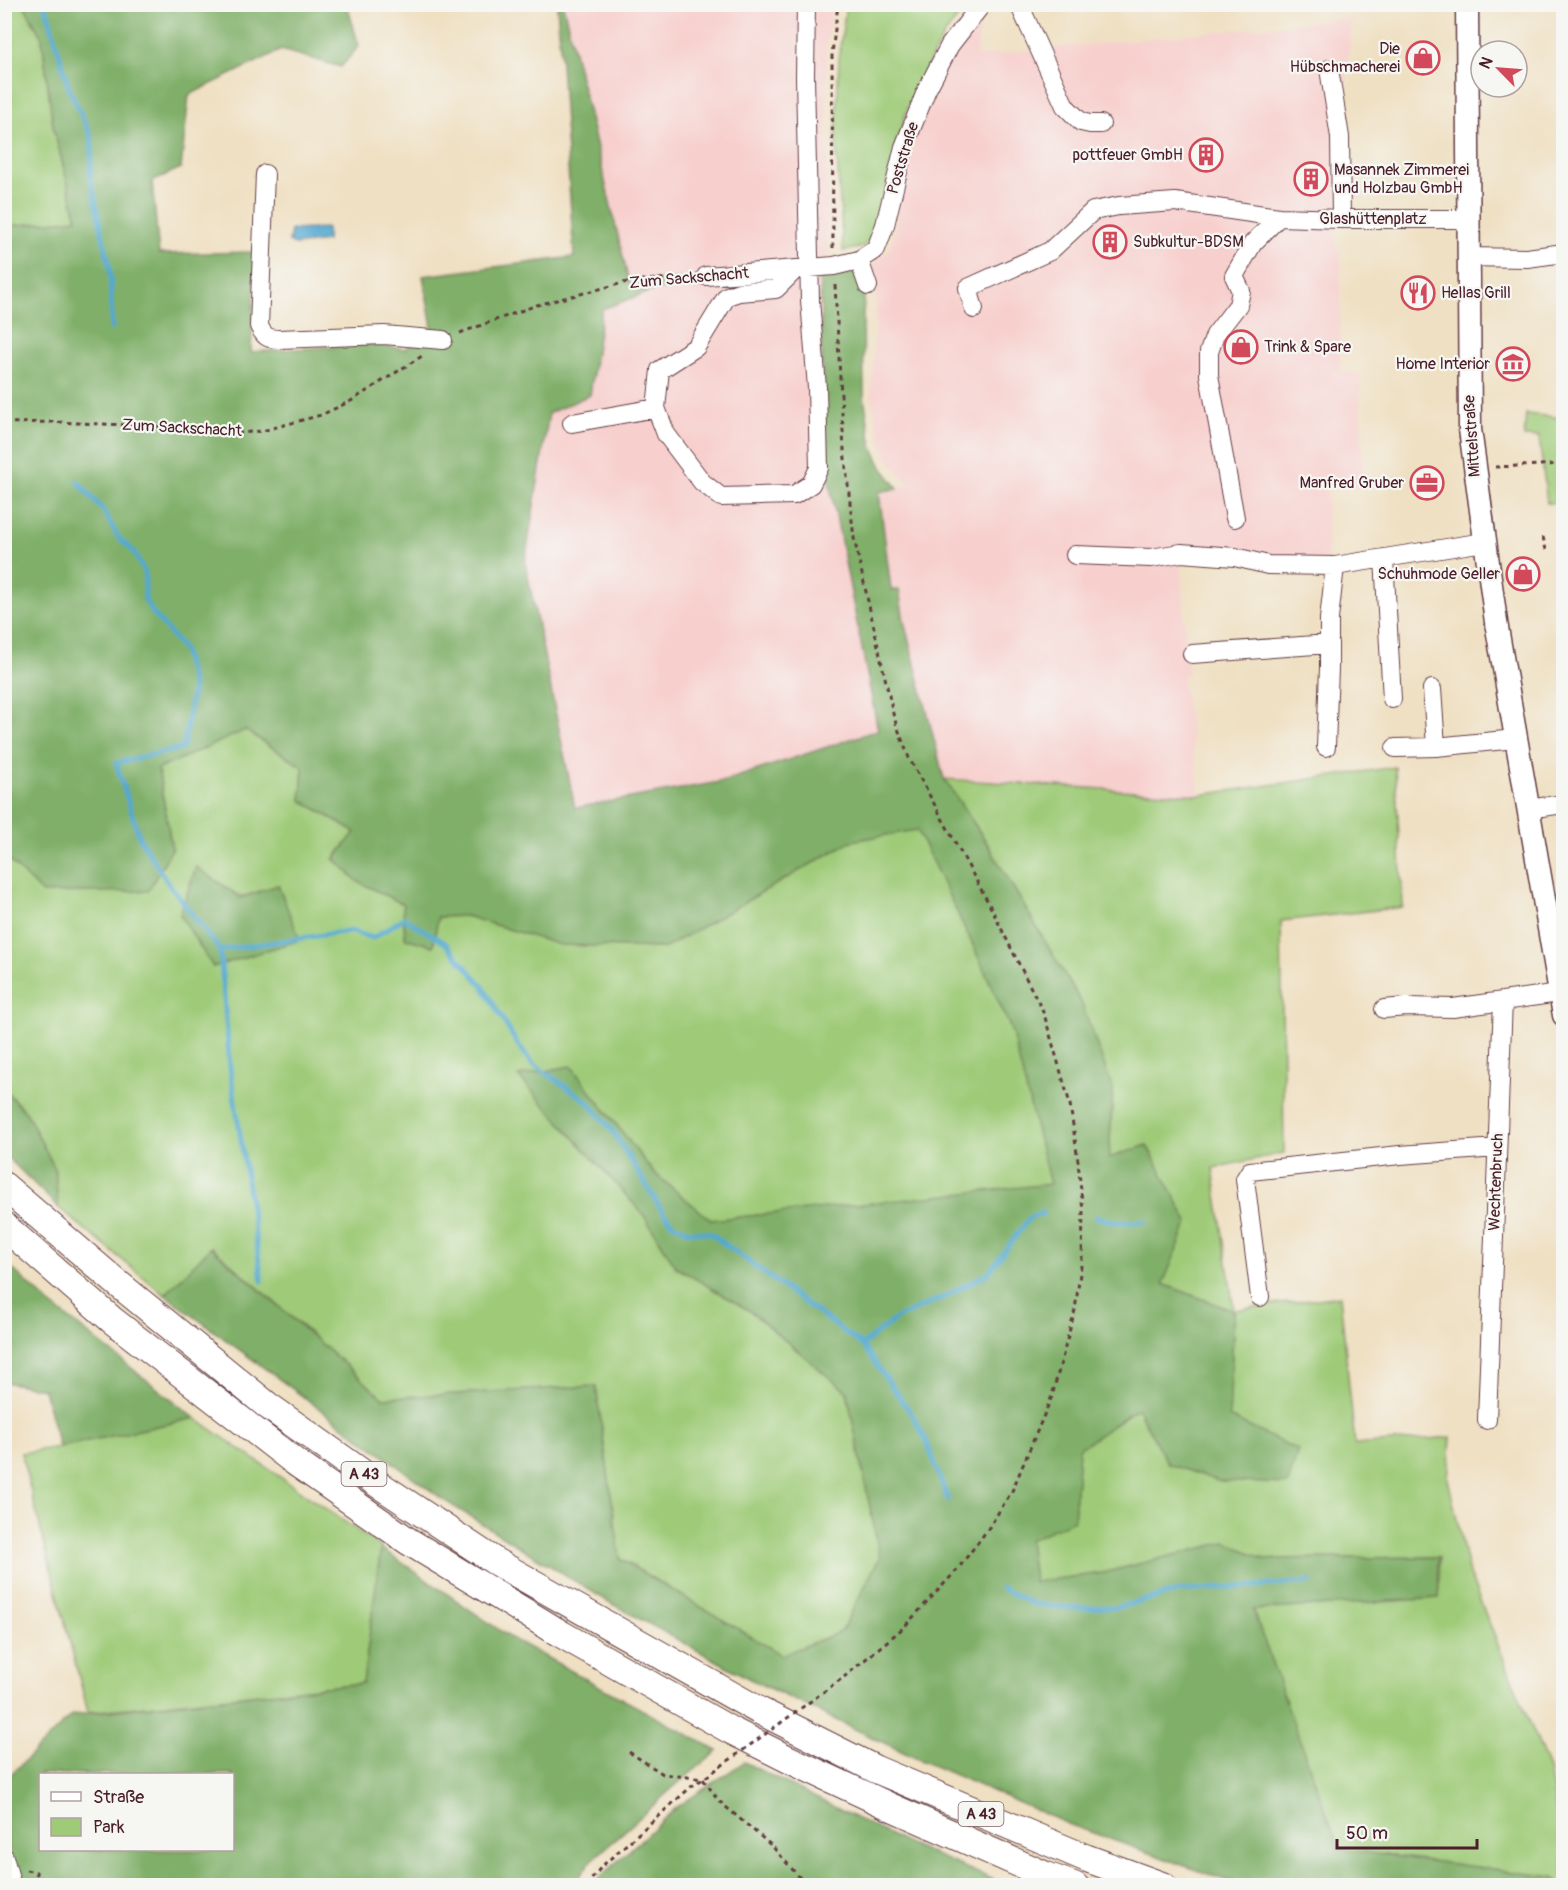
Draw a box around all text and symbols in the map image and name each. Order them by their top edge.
place label: Die Hübschmacherei [1290,39,1400,77]
north arrow [1469,39,1529,99]
shop icon: Die Hübschmacherei [1405,40,1441,76]
text: N [1475,54,1498,72]
street label: Poststraße [883,119,923,196]
building icon: pottfeuer GmbH [1188,137,1224,173]
place label: pottfeuer GmbH [1073,145,1183,165]
place label: Masannek Zimmerei und Holzbau GmbH [1334,160,1469,198]
building icon: Masannek Zimmerei und Holzbau GmbH [1293,161,1329,197]
street label: Glashüttenplatz [1319,209,1427,229]
building icon: Subkultur-BDSM [1092,224,1128,260]
place label: Subkultur-BDSM [1133,232,1244,252]
street label: Zum Sackschacht [628,263,750,293]
restaurant icon: Hellas Grill [1400,275,1436,311]
place label: Hellas Grill [1441,283,1511,303]
shop icon: Trink & Spare [1223,329,1259,365]
place label: Trink & Spare [1264,337,1351,357]
museum icon: Home Interior [1495,346,1531,382]
place label: Home Interior [1396,354,1490,374]
street label: Mittelstraße [1459,394,1485,478]
street label: Zum Sackschacht [122,415,243,441]
office icon: Manfred Gruber [1409,465,1445,501]
place label: Manfred Gruber [1300,473,1404,493]
shop icon: Schuhmode Geller [1505,556,1541,592]
place label: Schuhmode Geller [1378,564,1500,584]
street label: Wechtenbruch [1484,1133,1508,1231]
road number: A 43 [342,1462,386,1486]
legend [39,1773,234,1851]
text: Straße [93,1786,144,1809]
road number: A 43 [958,1802,1004,1826]
scale bar [1337,1812,1476,1850]
text: Park [93,1816,125,1839]
text: 50 m [1346,1822,1388,1845]

